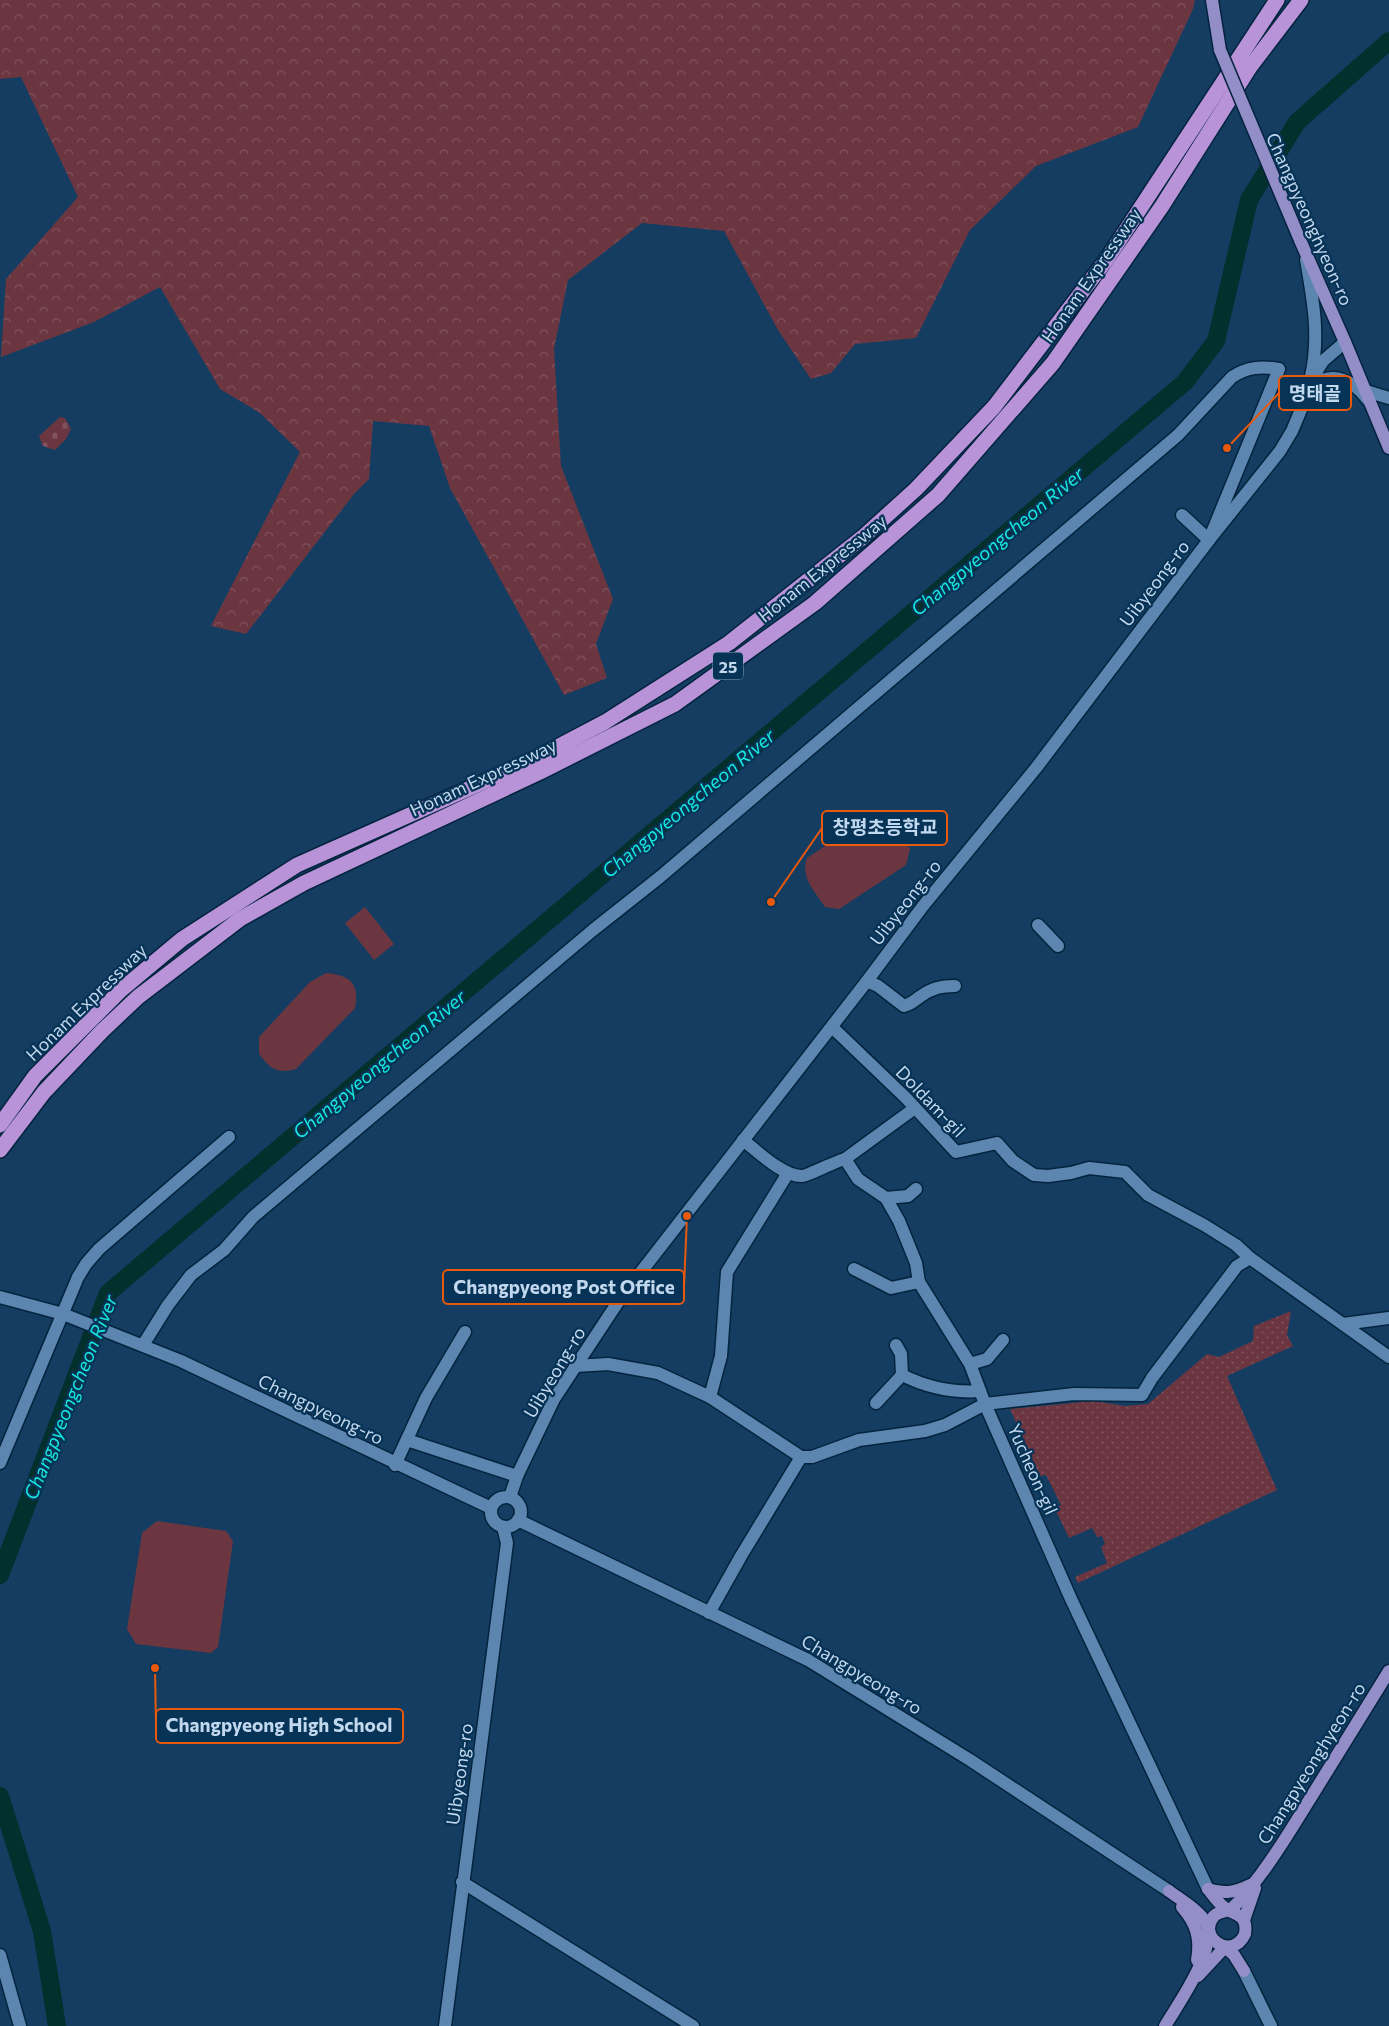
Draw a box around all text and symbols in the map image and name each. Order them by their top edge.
street label: Changpyeonghyeon-ro [1262,129,1358,309]
street label: Honam Expressway [1036,203,1146,347]
callout: 명태골 [1279,376,1351,410]
text: 명태골 [1289,381,1341,404]
water label: Changpyeongcheon River [906,461,1089,620]
street label: Honam Expressway [753,509,891,627]
street label: Uibyeong-ro [1114,536,1194,630]
road number: 25 [713,652,743,679]
water label: Changpyeongcheon River [597,723,780,882]
street label: Honam Expressway [406,733,560,821]
callout: 창평초등학교 [822,811,947,845]
text: 창평초등학교 [833,815,937,838]
street label: Uibyeong-ro [865,855,945,949]
street label: Honam Expressway [21,939,151,1065]
water label: Changpyeongcheon River [288,984,471,1143]
street label: Doldam-gil [892,1061,970,1141]
callout: Changpyeong Post Office [443,1270,684,1304]
text: Changpyeong Post Office [453,1275,675,1298]
water label: Changpyeongcheon River [18,1290,122,1503]
street label: Uibyeong-ro [518,1322,590,1422]
street label: Changpyeong-ro [255,1369,387,1449]
street label: Yucheon-gil [1003,1420,1063,1518]
street label: Changpyeong-ro [798,1629,926,1719]
street label: Changpyeonghyeon-ro [1252,1678,1370,1848]
callout: Changpyeong High School [156,1709,403,1743]
text: Changpyeong High School [166,1713,392,1736]
street label: Uibyeong-ro [441,1722,477,1826]

